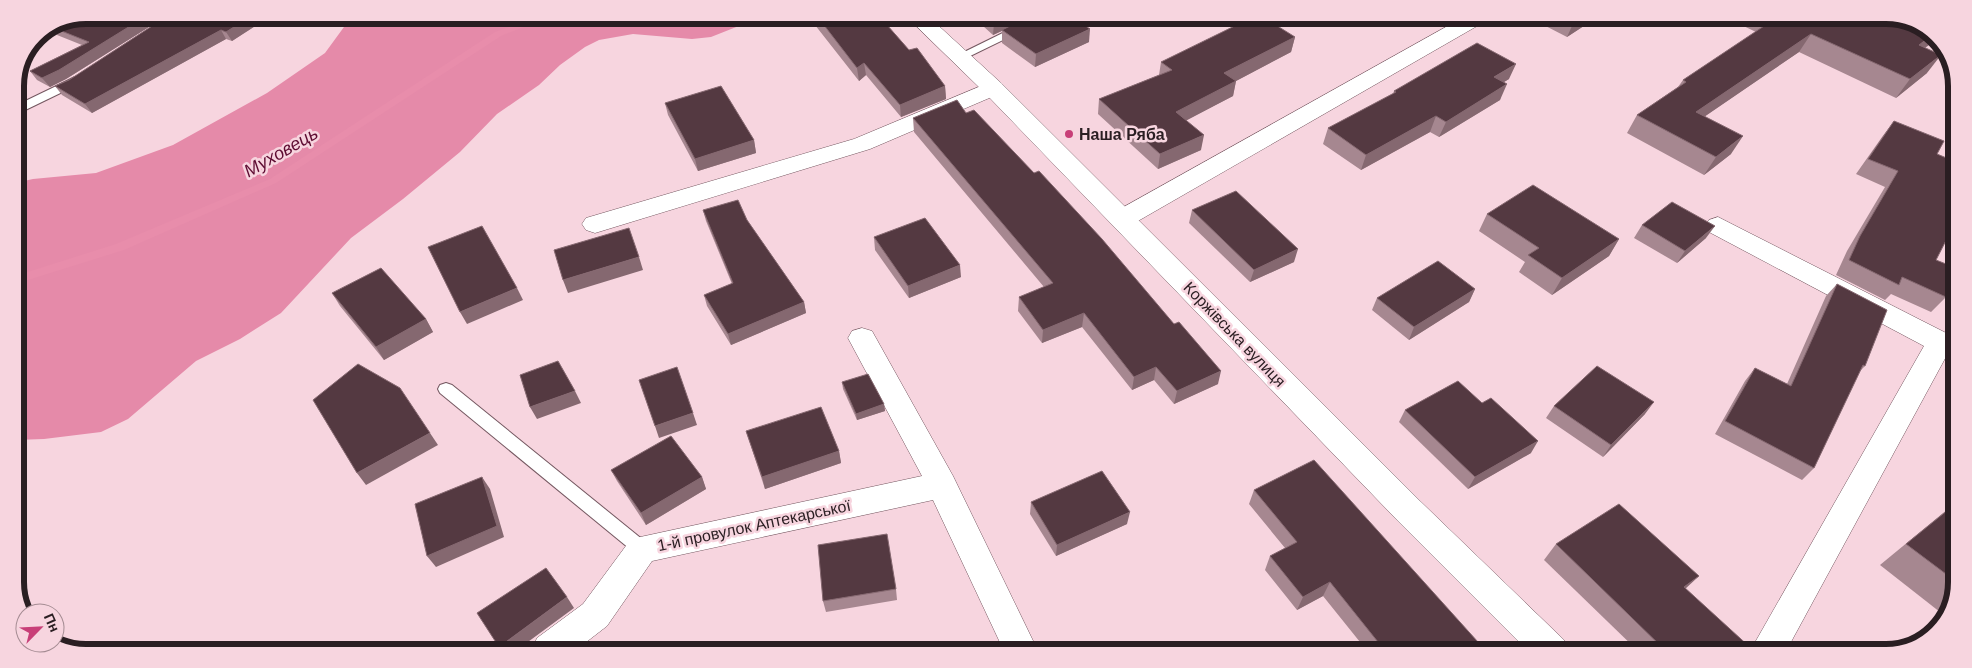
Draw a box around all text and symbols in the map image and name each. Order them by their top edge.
water label: Муховець [241,123,321,181]
place label: Наша Ряба [1079,126,1165,143]
marker: Наша Ряба [1063,128,1075,140]
street label: Коржівська вулиця [1180,279,1289,390]
street label: 1-й провулок Аптекарської [656,497,853,554]
north arrow [15,603,65,653]
text: Пн [41,611,63,634]

